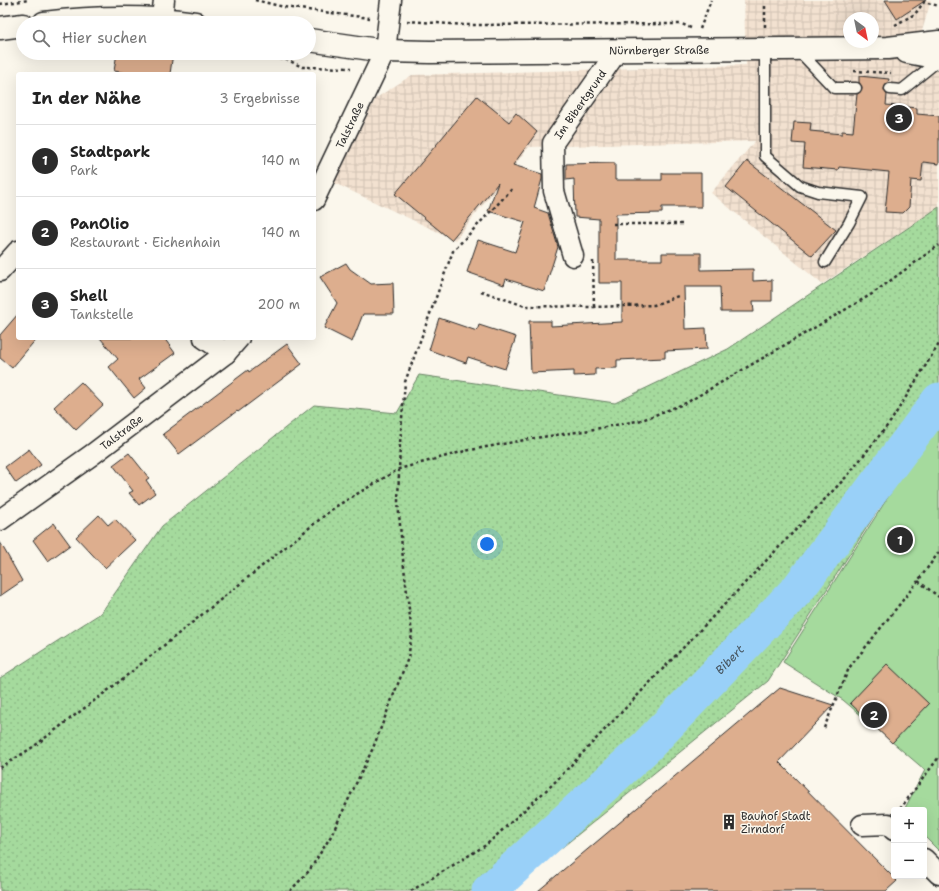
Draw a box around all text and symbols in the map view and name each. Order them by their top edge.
north arrow [843,12,879,48]
search box [16,16,316,60]
icon: search [30,27,52,49]
text: Hier suchen [62,28,147,48]
street label: Nürnberger Straße [609,42,710,58]
street label: Im Bibertgrund [550,66,610,142]
text: In der Nähe [32,87,141,109]
text: 3 Ergebnisse [220,90,300,107]
street label: Talstraße [332,99,367,151]
pin: 3 [886,103,912,133]
text: Stadtpark [70,142,150,162]
text: 1 [42,152,48,169]
text: 140 m [261,152,300,169]
text: Park [70,162,98,179]
text: PanOlio [70,214,129,234]
text: 2 [40,224,50,241]
text: 140 m [261,224,300,241]
text: Restaurant · Eichenhain [70,234,220,251]
text: Shell [70,286,108,306]
text: 3 [40,296,50,313]
text: 200 m [258,296,300,313]
text: Tankstelle [70,306,134,323]
street label: Talstraße [97,411,146,453]
pin: 1 [887,525,913,555]
your location [477,534,497,554]
water label: Bibert [712,641,748,678]
pin: 2 [861,700,887,730]
map controls [891,807,927,879]
button: + [891,807,927,843]
place label: Bauhof Stadt Zirndorf [741,809,811,837]
building icon: Bauhof Stadt Zirndorf [720,813,738,831]
button: − [891,843,927,879]

